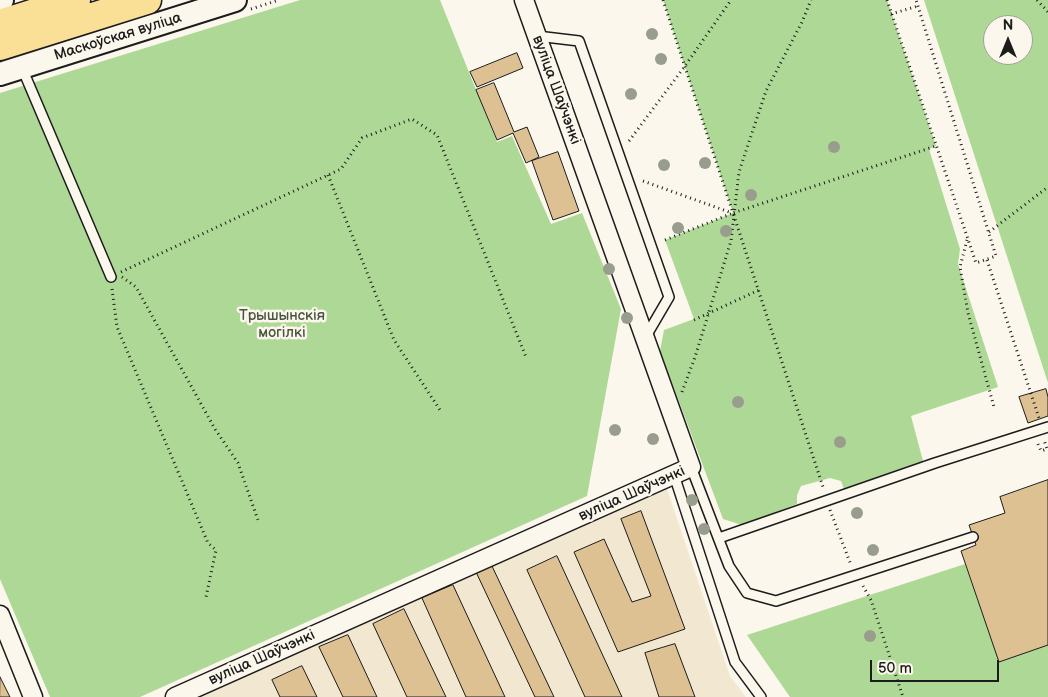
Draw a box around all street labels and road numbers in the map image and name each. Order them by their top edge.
street label: Маскоўская вуліца [52,9,184,65]
street label: вуліца Шаўчэнкі [528,33,584,147]
street label: вуліца Шаўчэнкі [576,462,688,526]
street label: вуліца Шаўчэнкі [206,626,318,690]

